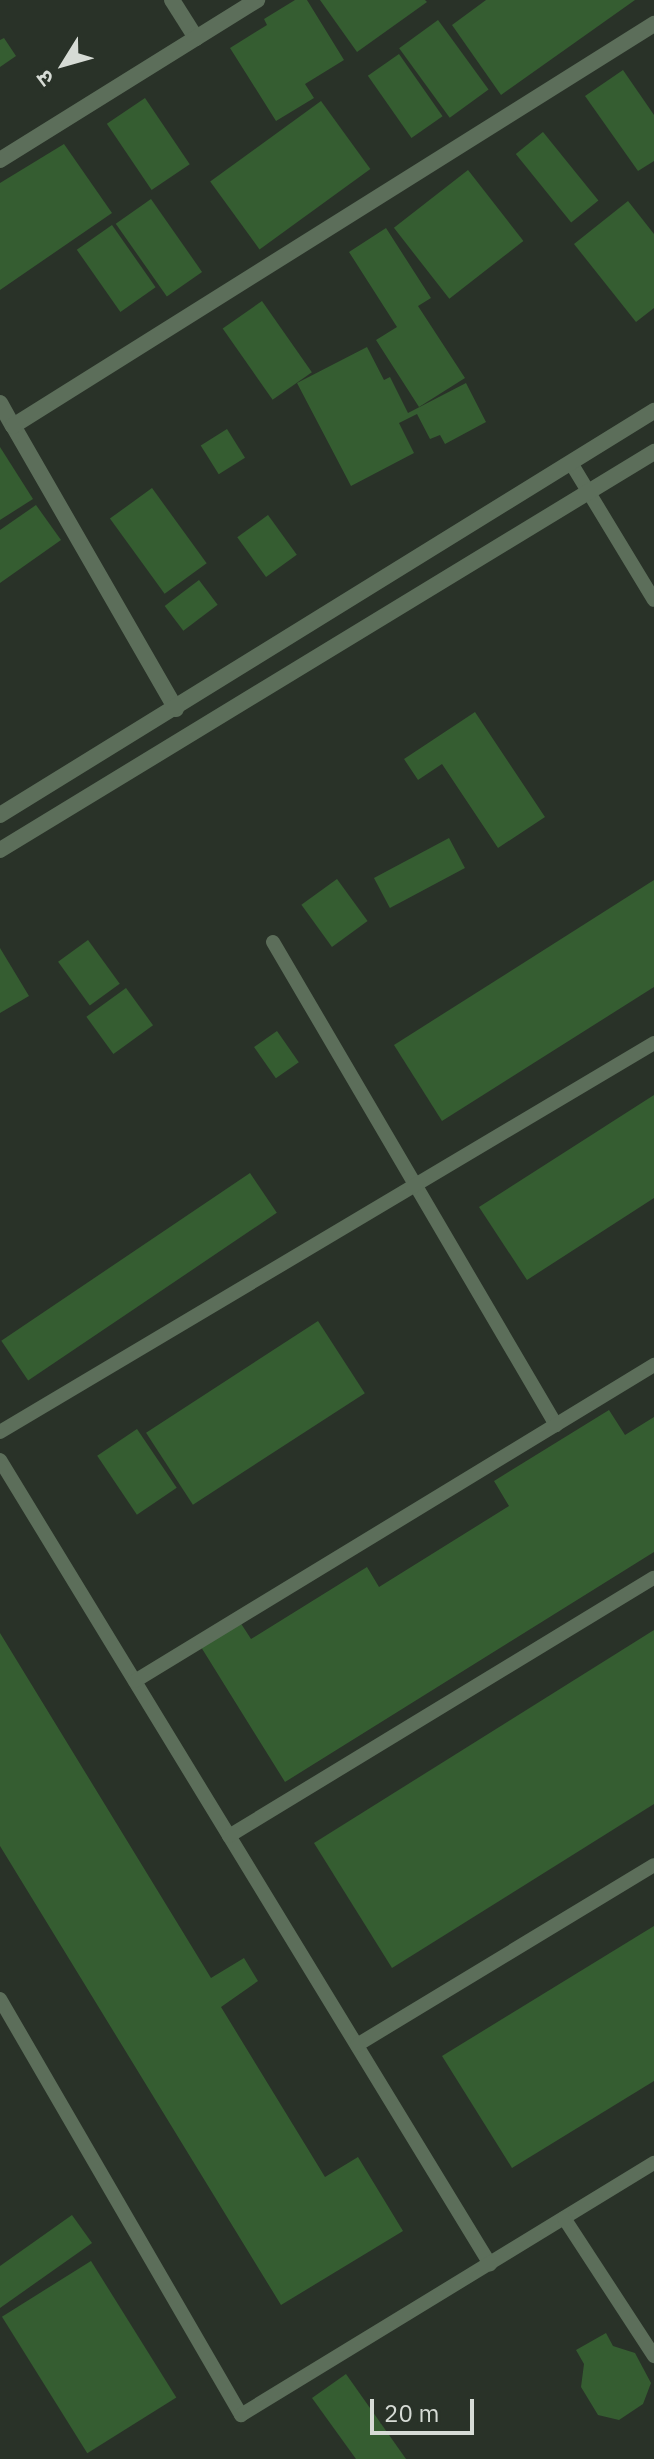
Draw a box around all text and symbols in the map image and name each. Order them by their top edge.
north arrow [24,24,104,104]
text: उ [29,65,60,93]
scale bar [374,2383,478,2433]
text: 20 m [384,2397,439,2429]

